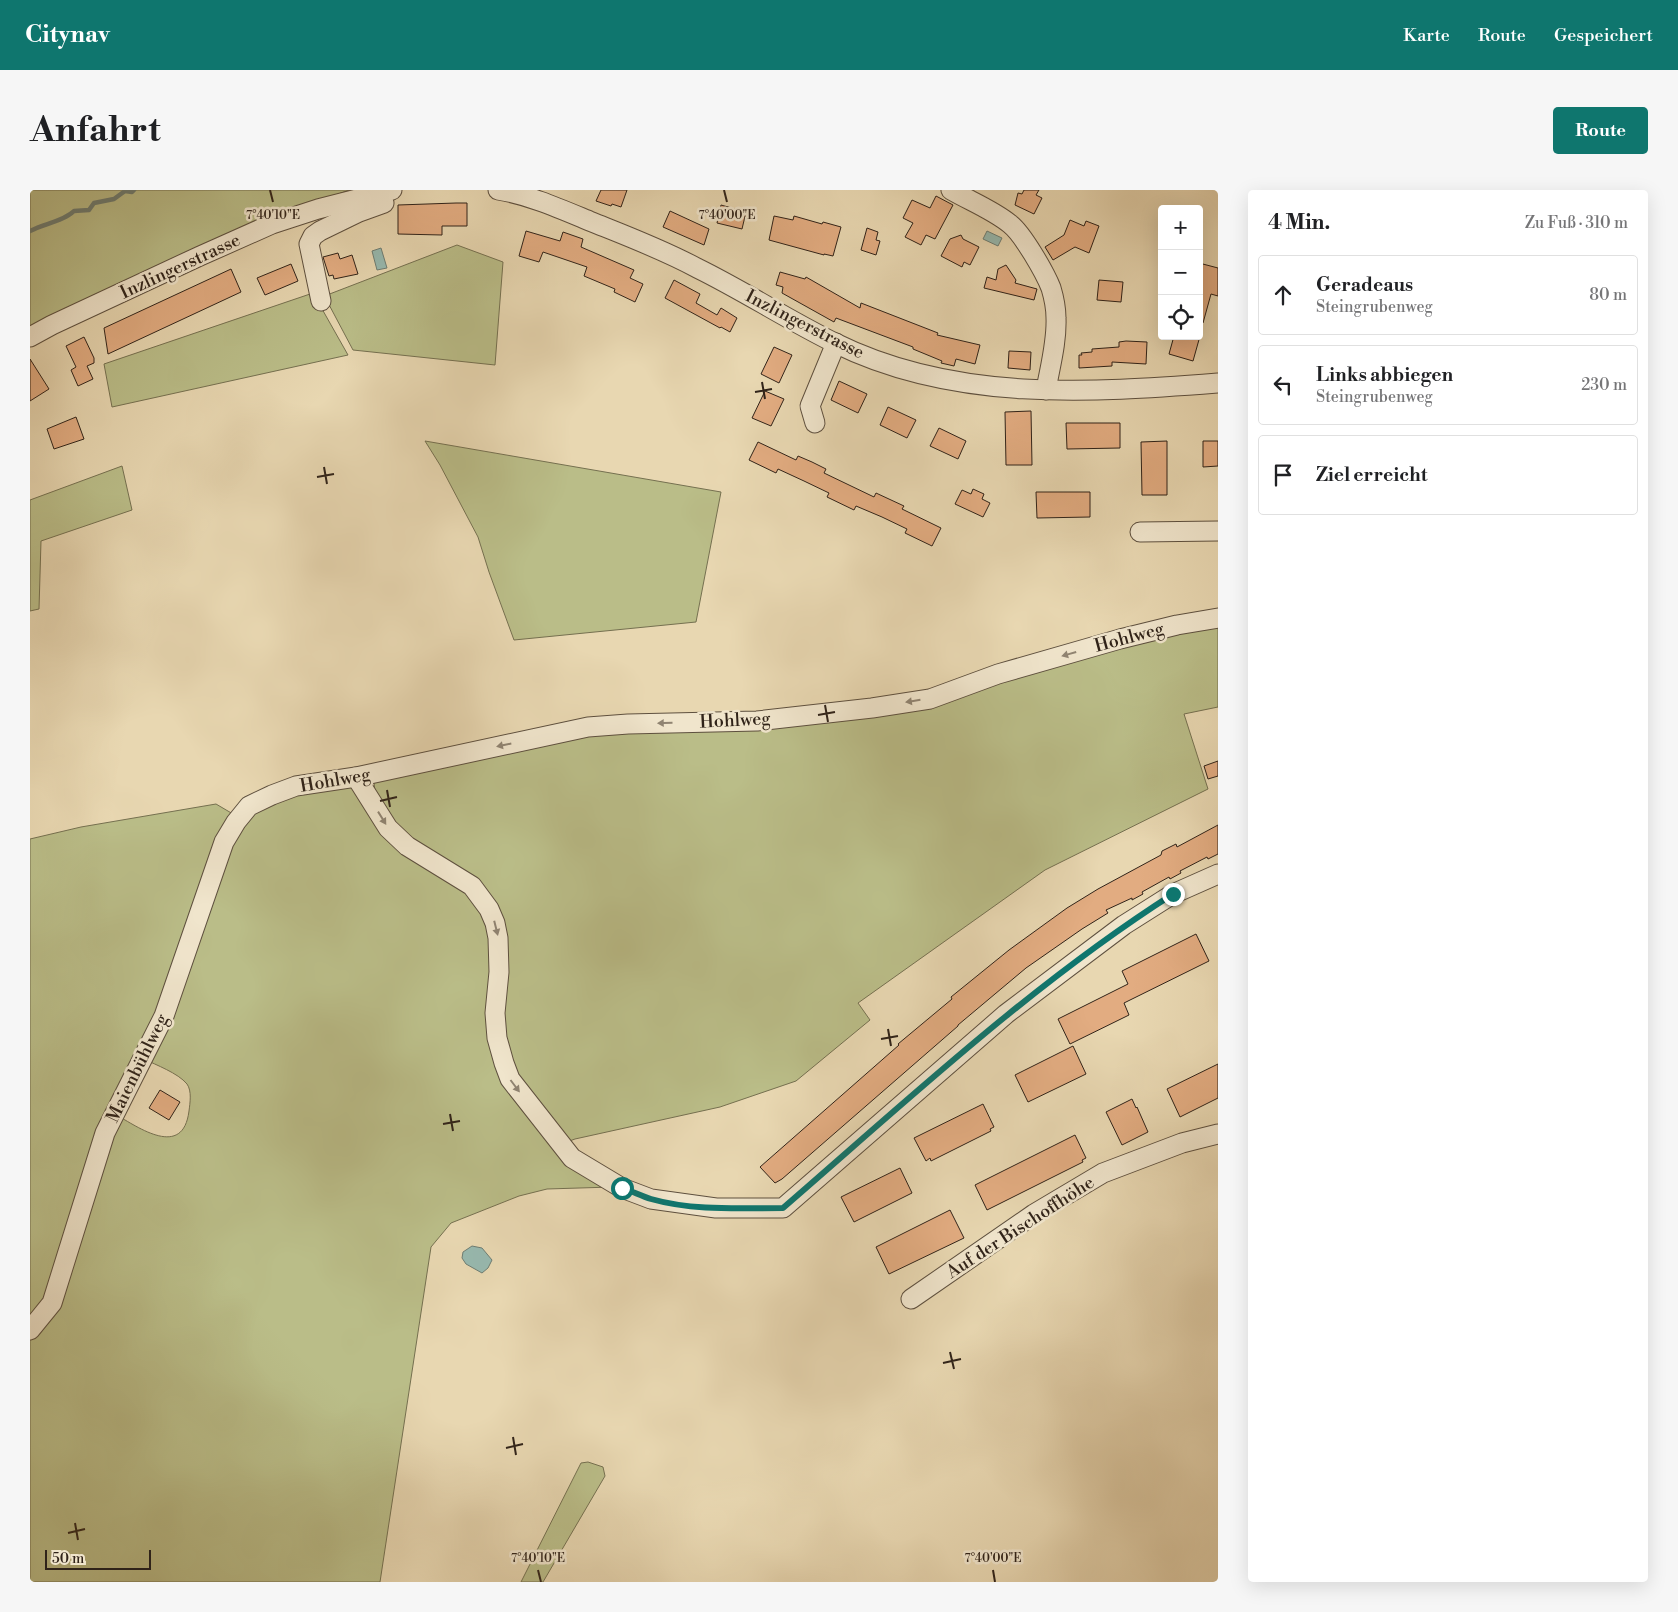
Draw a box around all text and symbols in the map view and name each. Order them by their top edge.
text: Citynav [25,20,110,50]
text: Karte [1403,24,1450,47]
text: Route [1478,24,1526,47]
text: Gespeichert [1554,24,1653,47]
button: Route [1553,107,1648,154]
text: Anfahrt [30,109,161,152]
map controls [1158,205,1203,340]
button: + [1158,205,1203,250]
text: 7°40'10"E [246,208,300,223]
text: 7°40'00"E [698,208,756,223]
text: 4 Min. [1268,210,1330,236]
text: Zu Fuß · 310 m [1525,213,1628,233]
street label: Inzlingerstrasse [116,229,244,304]
button: − [1158,250,1203,295]
text: Geradeaus [1316,273,1413,297]
icon: ahead [1269,281,1297,309]
street label: Inzlingerstrasse [742,285,868,364]
text: 80 m [1589,285,1627,305]
button: locate [1158,295,1203,340]
text: Steingrubenweg [1316,297,1433,317]
text: Links abbiegen [1316,363,1453,387]
icon: left [1269,371,1297,399]
text: 230 m [1581,375,1627,395]
text: Steingrubenweg [1316,387,1433,407]
icon: arrive [1269,461,1297,489]
text: Ziel erreicht [1316,463,1427,487]
street label: Hohlweg [1092,617,1167,658]
one-way arrow [1061,650,1076,658]
one-way arrow [905,698,921,706]
street label: Hohlweg [699,707,772,734]
one-way arrow [657,719,673,727]
one-way arrow [497,741,512,749]
street label: Hohlweg [298,763,373,798]
one-way arrow [378,811,387,825]
route end [1162,883,1185,906]
one-way arrow [492,920,500,935]
street label: Maienbühlweg [101,1010,174,1126]
one-way arrow [510,1079,521,1092]
street label: Auf der Bischoffhöhe [941,1171,1099,1284]
route start [611,1177,634,1200]
scale bar [45,1547,151,1570]
text: 50 m [52,1550,84,1568]
text: 7°40'10"E [511,1551,565,1566]
text: 7°40'00"E [964,1551,1022,1566]

